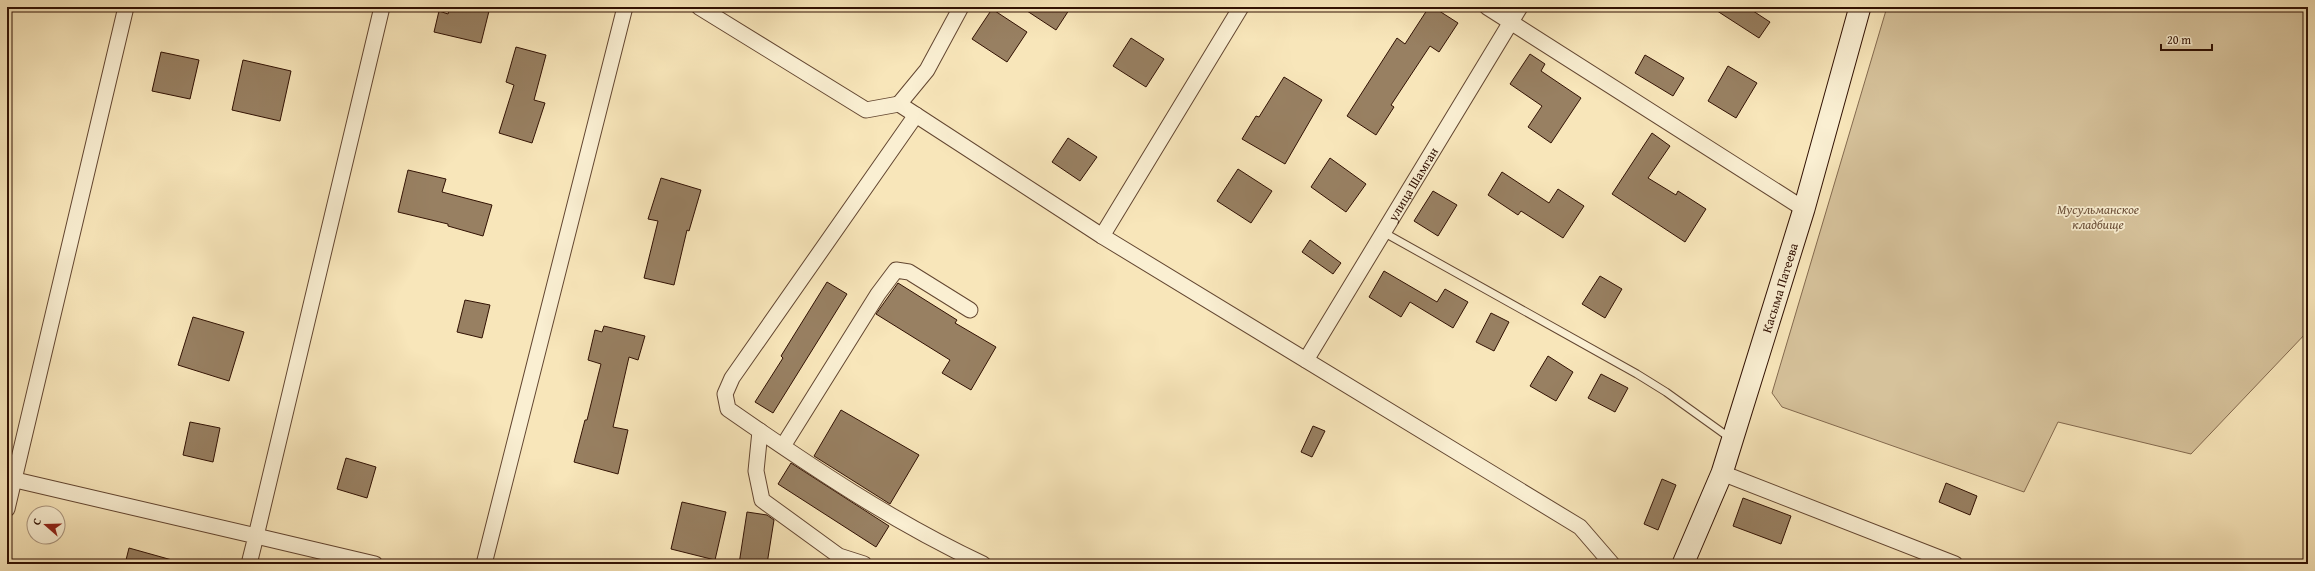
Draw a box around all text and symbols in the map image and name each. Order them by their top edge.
scale bar [2161,26,2212,52]
text: 20 m [2167,31,2191,48]
street label: улица Шамган [1382,143,1443,225]
park label: Мусульманское кладбище [2057,200,2139,234]
street label: Касыма Патеева [1757,240,1803,335]
north arrow [26,505,66,545]
text: С [28,516,45,527]

